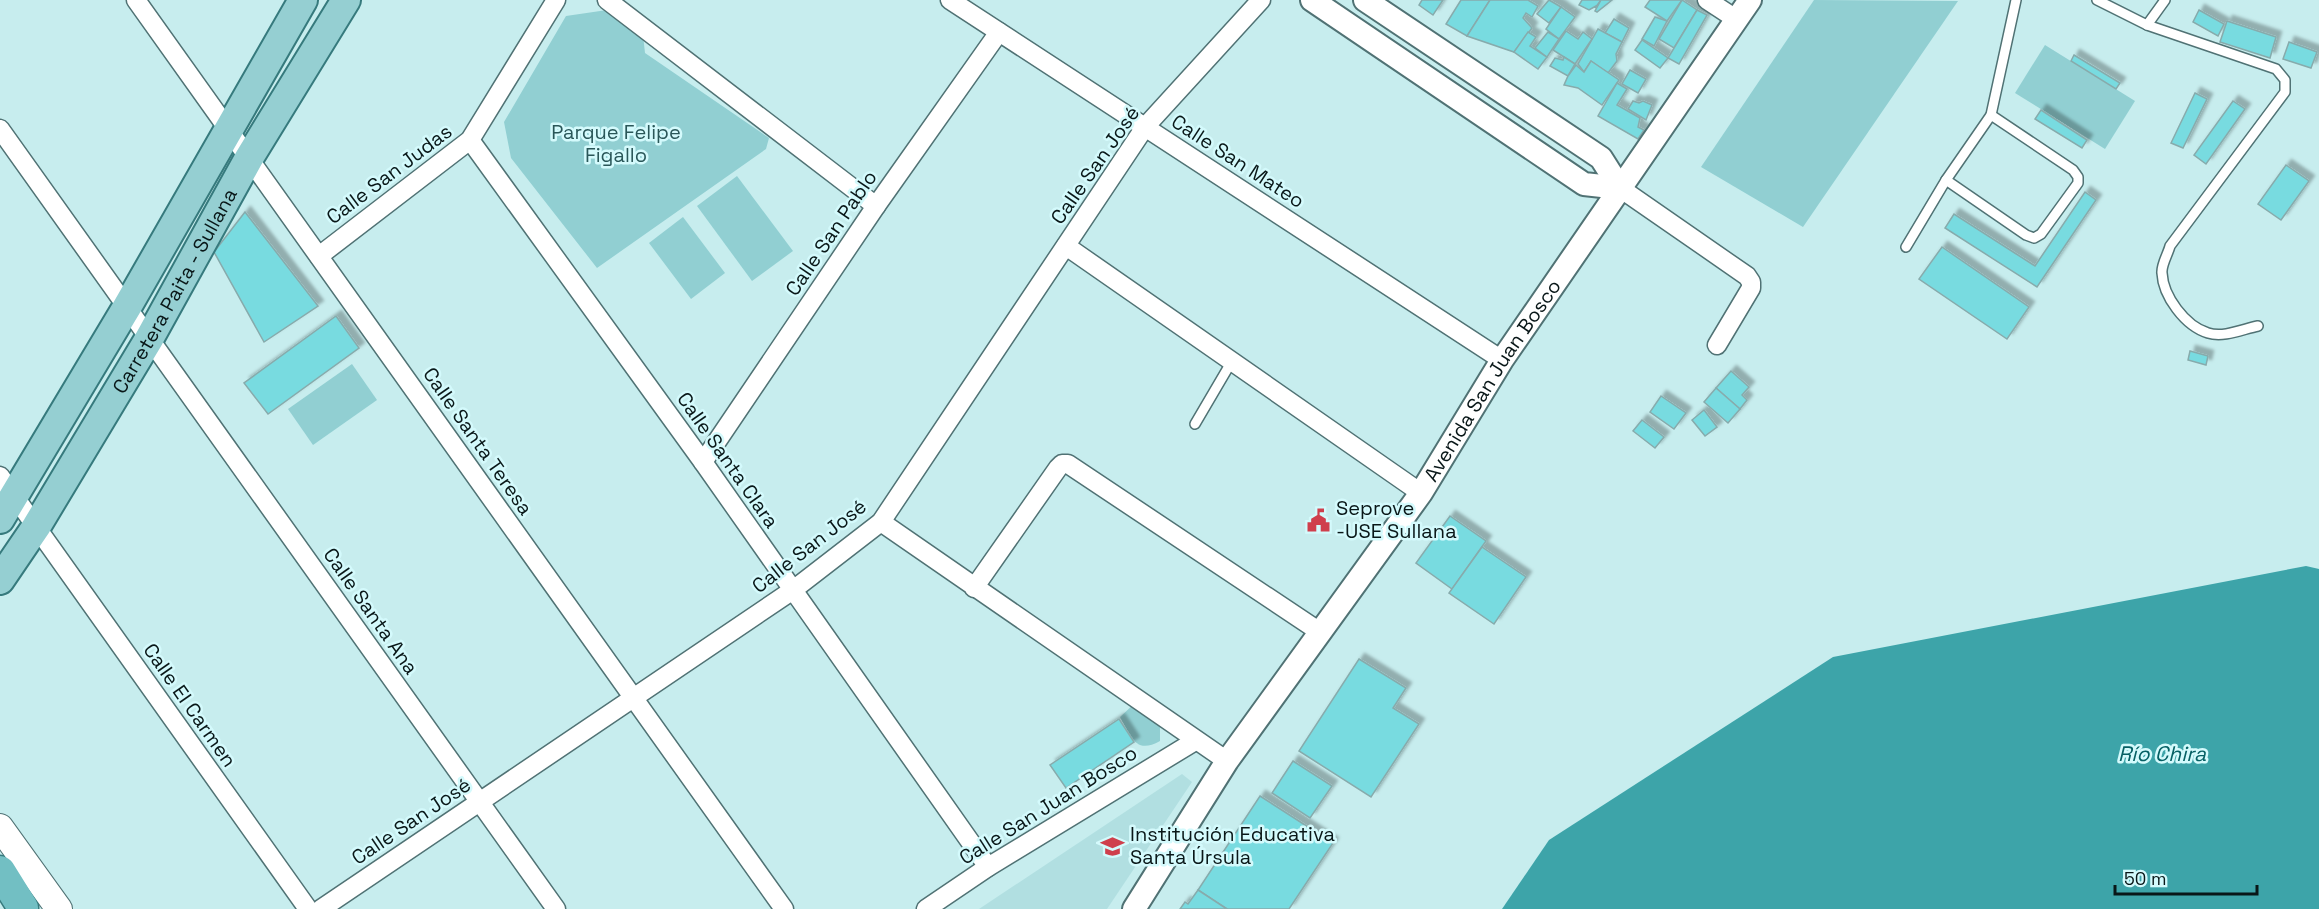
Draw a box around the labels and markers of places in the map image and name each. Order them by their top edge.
place label: Seprove -USE Sullana [1336,495,1457,544]
public building icon: Seprove -USE Sullana [1305,507,1331,533]
place label: Institución Educativa Santa Úrsula [1130,821,1335,870]
school or university icon: Institución Educativa Santa Úrsula [1099,833,1125,859]

